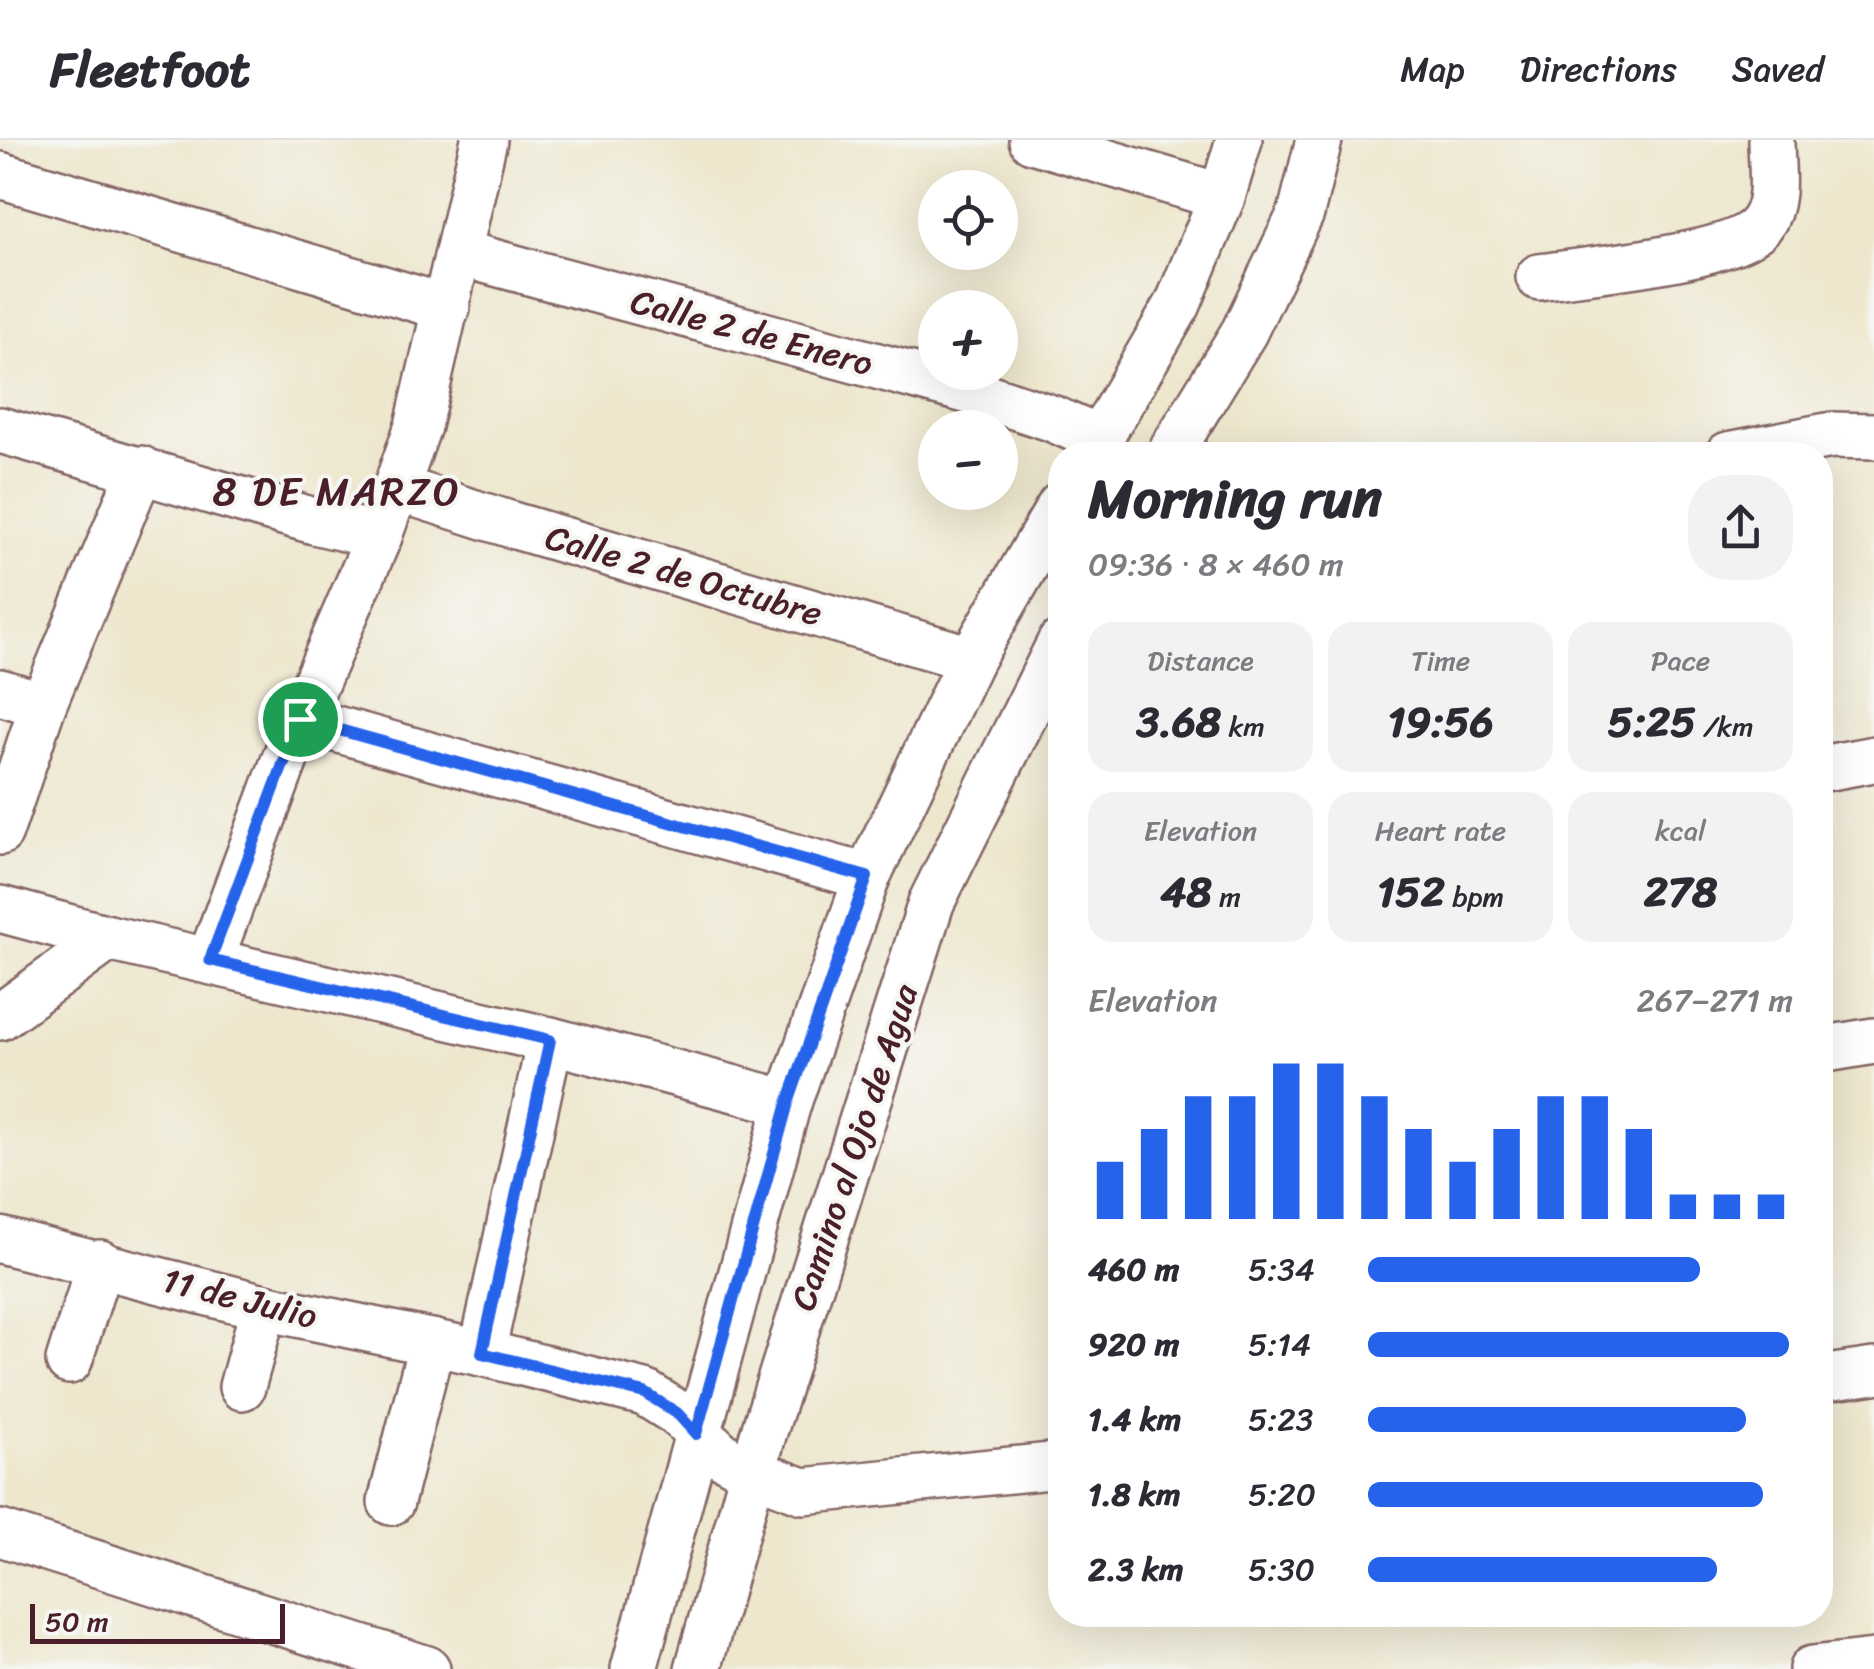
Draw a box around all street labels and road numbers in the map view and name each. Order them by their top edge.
street label: Calle 2 de Enero [624,270,880,394]
street label: Calle 2 de Octubre [538,506,830,644]
street label: Camino al Ojo de Agua [772,975,936,1318]
street label: 11 de Julio [156,1249,324,1347]

